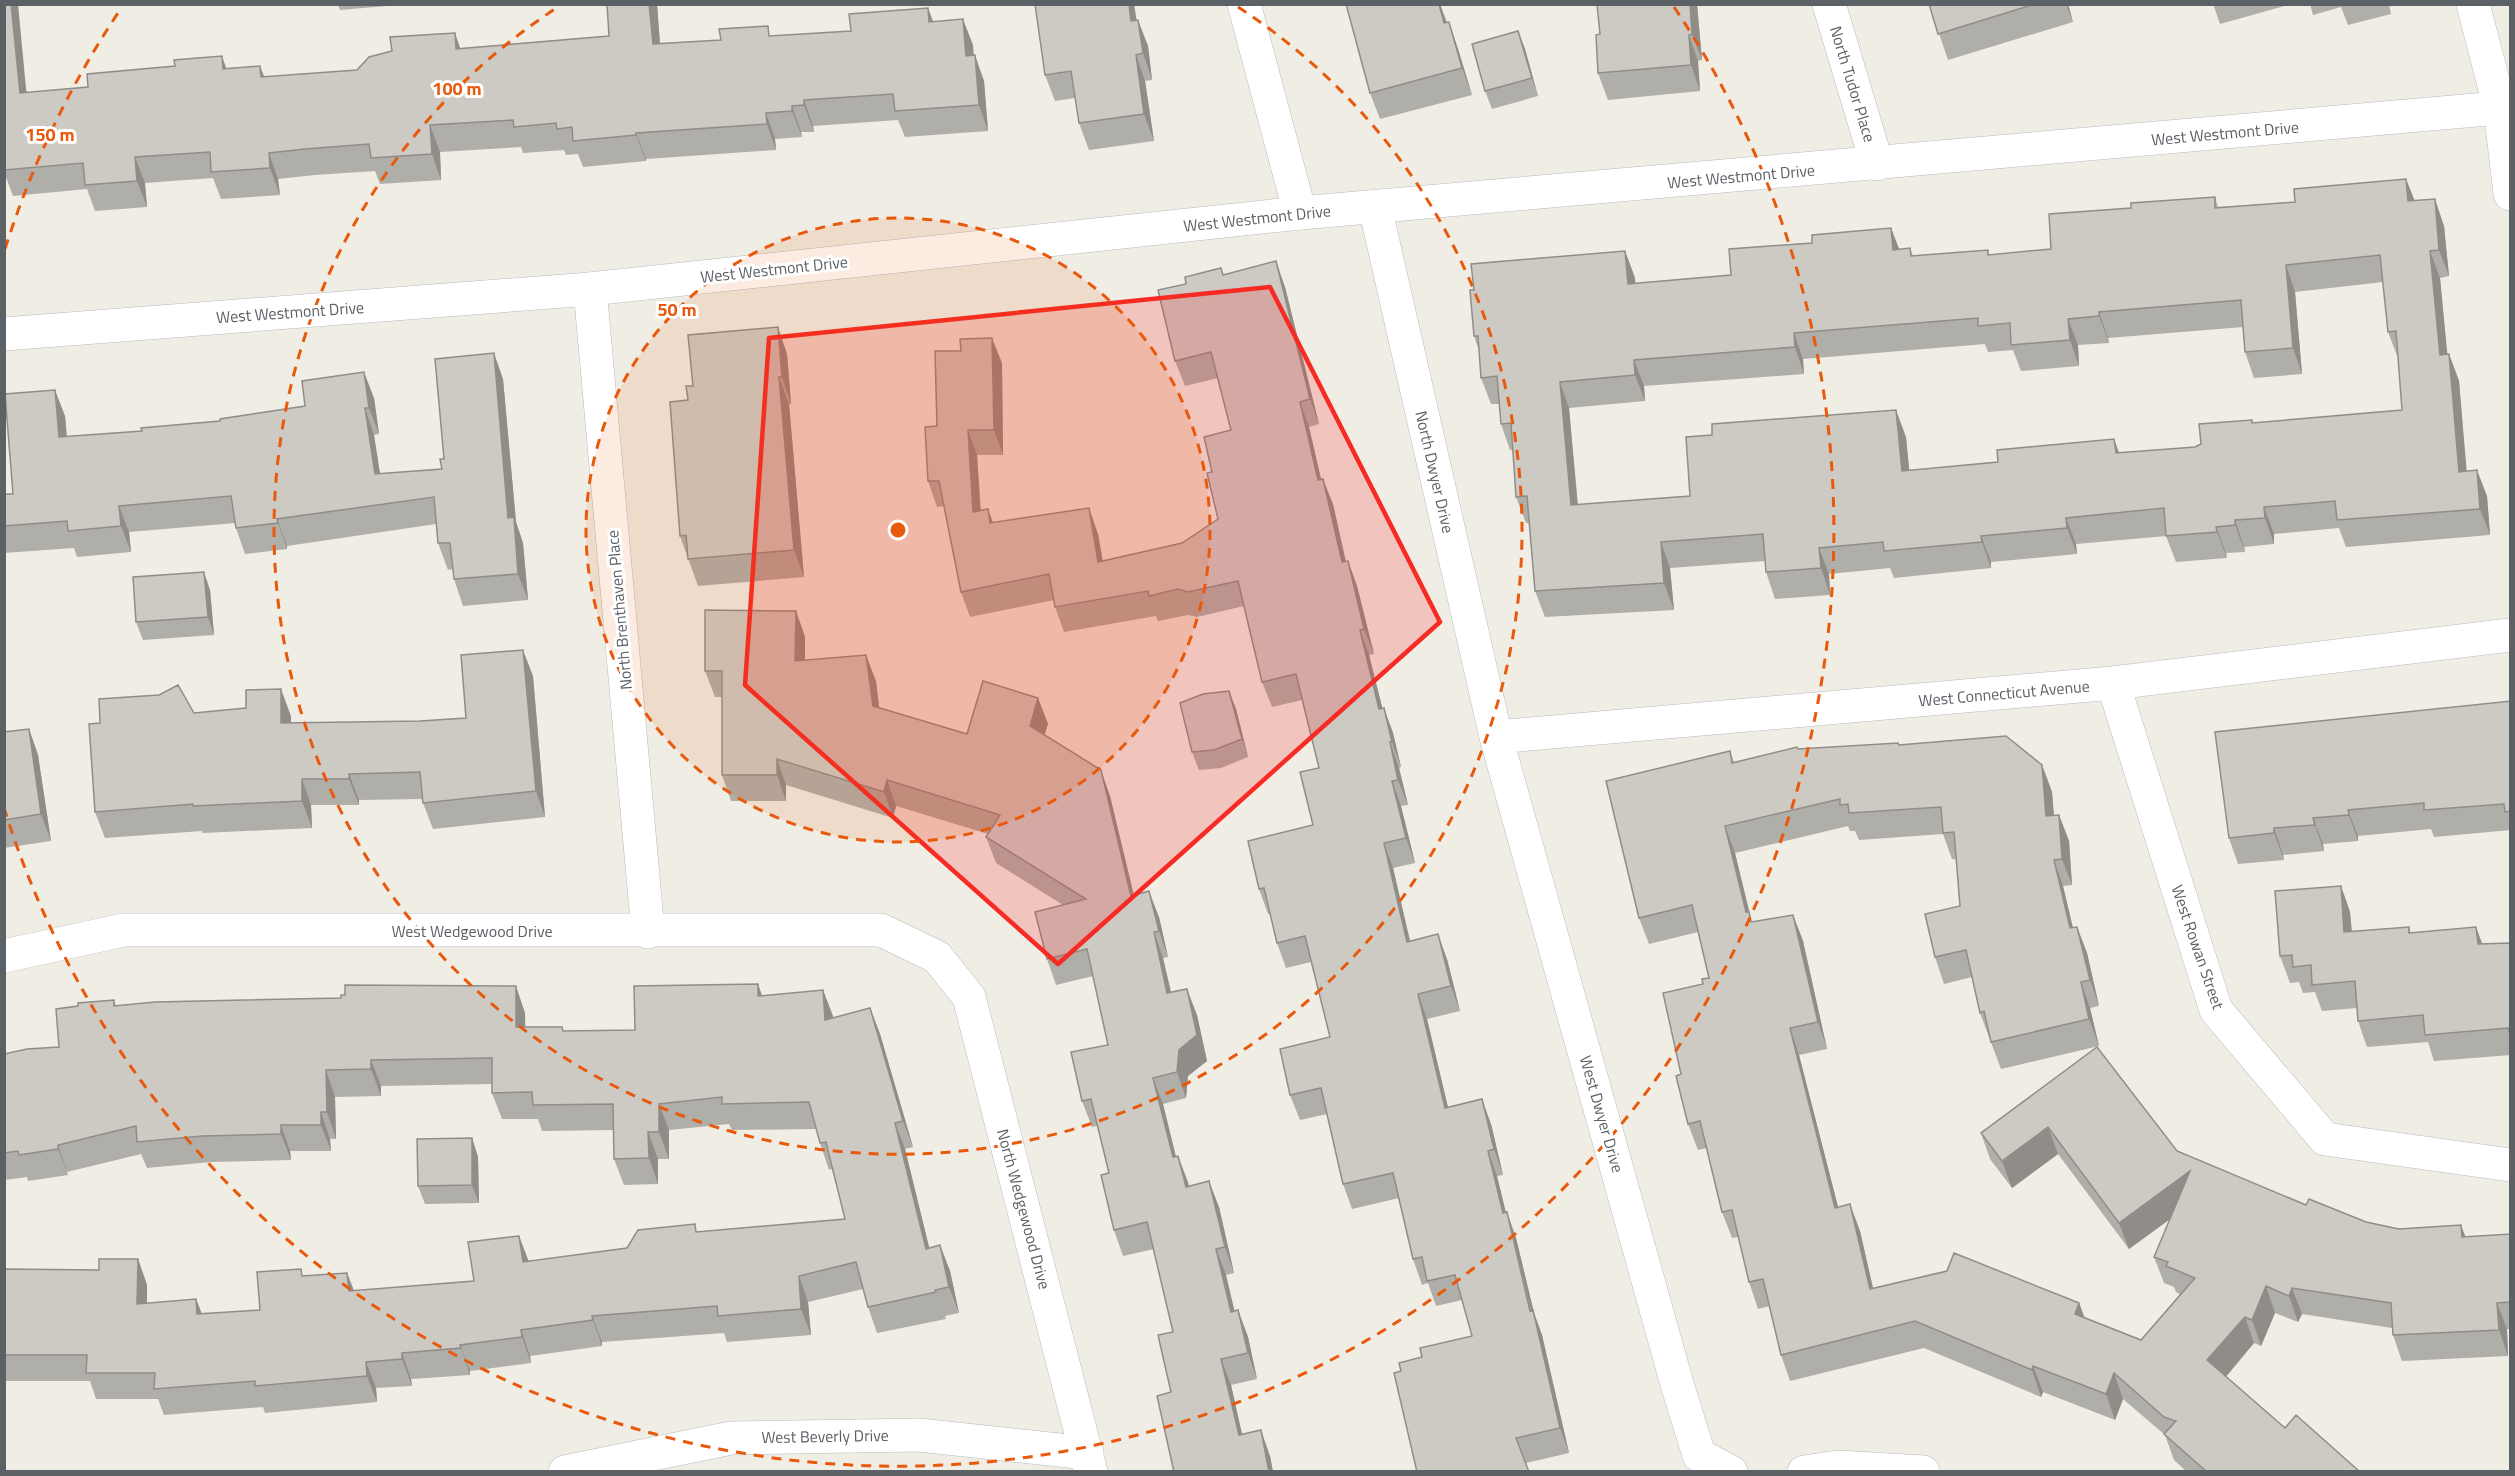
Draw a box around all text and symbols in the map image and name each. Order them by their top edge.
street label: North Tudor Place [1824,23,1882,145]
text: 100 m [432,75,482,102]
street label: West Westmont Drive [2150,115,2300,151]
text: 150 m [25,121,75,148]
street label: West Westmont Drive [1666,158,1816,194]
street label: West Westmont Drive [1182,198,1332,238]
street label: West Westmont Drive [699,249,849,289]
street label: West Westmont Drive [215,295,365,329]
text: 50 m [657,296,697,323]
street label: North Dwyer Drive [1409,409,1461,535]
centre of rings [888,520,908,540]
street label: North Brenthaven Place [600,529,638,691]
street label: West Connecticut Avenue [1918,674,2090,712]
street label: West Rowan Street [2165,882,2231,1013]
street label: West Wedgewood Drive [391,919,553,943]
street label: West Dwyer Drive [1574,1053,1630,1175]
street label: North Wedgewood Drive [991,1126,1057,1292]
street label: West Beverly Drive [761,1423,889,1449]

